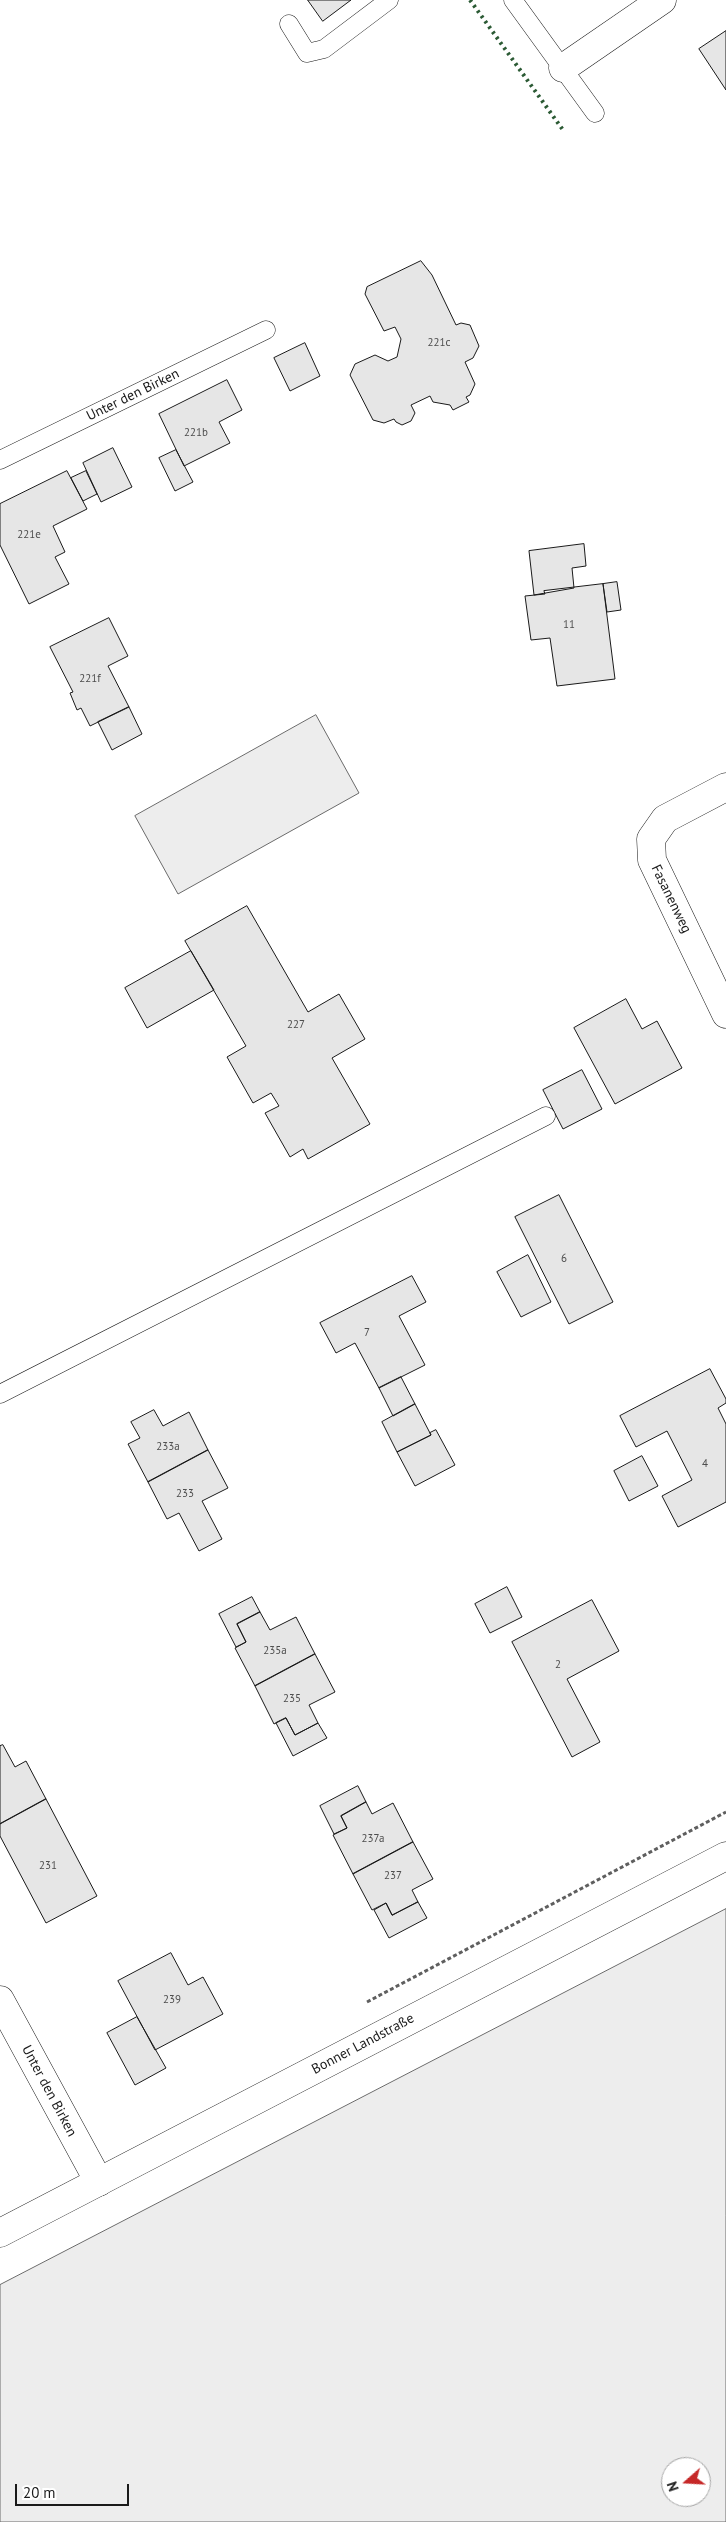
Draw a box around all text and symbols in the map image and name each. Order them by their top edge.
house number: 221c [428,336,450,350]
street label: Unter den Birken [84,365,182,425]
house number: 221b [184,426,208,440]
house number: 221e [17,528,41,542]
house number: 11 [563,618,575,632]
house number: 221f [79,672,101,686]
street label: Fasanenweg [647,862,695,936]
house number: 227 [287,1018,305,1032]
house number: 6 [561,1252,567,1266]
house number: 7 [364,1326,370,1340]
house number: 233a [156,1440,180,1454]
house number: 4 [702,1457,708,1471]
house number: 233 [176,1487,194,1501]
house number: 235a [263,1644,287,1658]
house number: 2 [555,1658,561,1672]
house number: 235 [283,1692,301,1706]
house number: 237a [362,1832,384,1846]
house number: 231 [39,1859,57,1873]
house number: 237 [384,1869,402,1883]
house number: 239 [163,1993,181,2007]
street label: Bonner Landstraße [309,2010,417,2078]
street label: Unter den Birken [18,2042,80,2140]
north arrow [661,2457,711,2507]
scale bar [18,2474,131,2506]
text: N [663,2479,683,2494]
text: 20 m [23,2483,56,2502]

